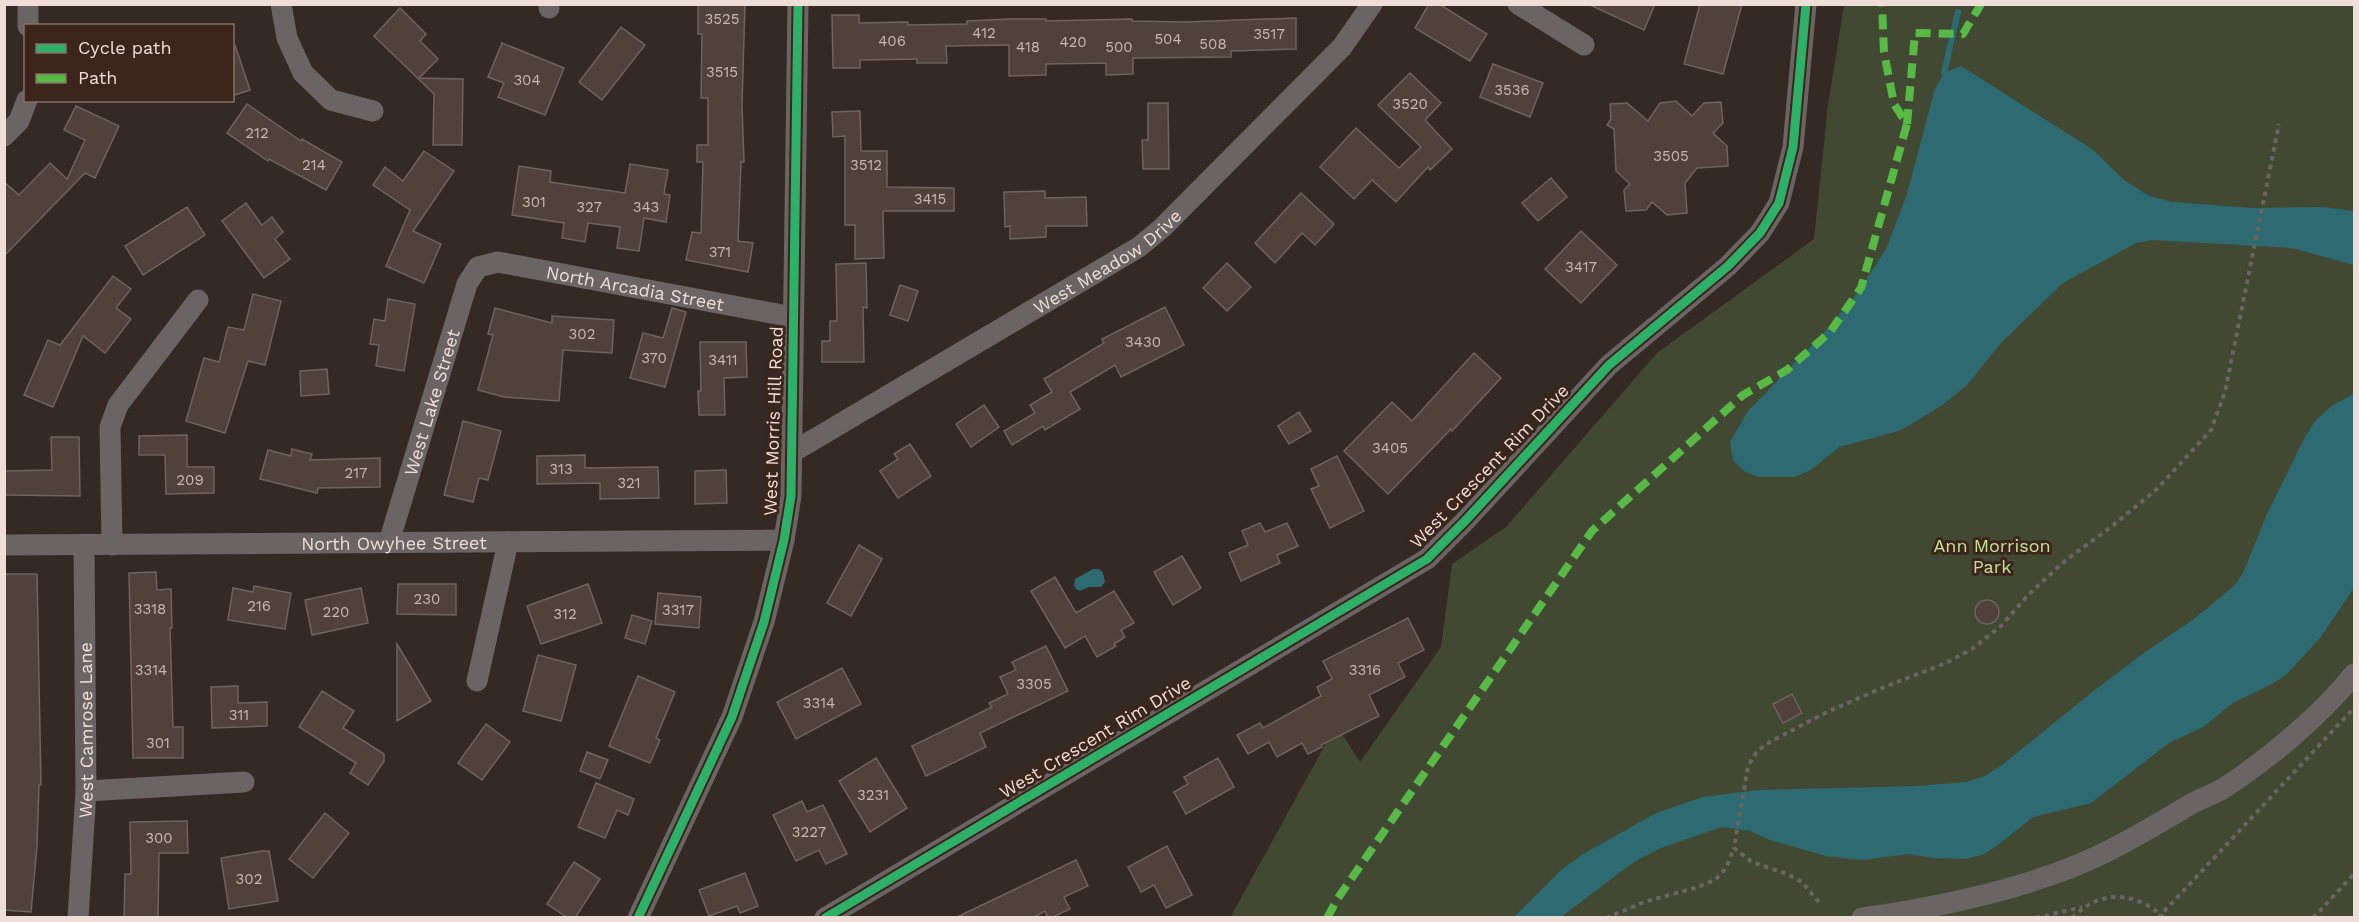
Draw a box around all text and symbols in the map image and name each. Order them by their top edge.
house number: 3525 [705,10,739,28]
legend [24,24,234,102]
house number: 412 [972,24,996,42]
house number: 3517 [1253,25,1285,43]
house number: 504 [1154,30,1182,48]
house number: 406 [878,32,906,50]
house number: 420 [1059,33,1087,51]
house number: 508 [1199,35,1227,53]
text: Cycle path [78,37,172,58]
house number: 418 [1016,38,1040,56]
house number: 500 [1105,38,1133,56]
house number: 3515 [706,63,738,81]
text: Path [78,67,118,88]
house number: 304 [513,71,541,89]
house number: 3536 [1494,81,1530,99]
house number: 3520 [1392,95,1428,113]
house number: 212 [245,124,269,142]
house number: 3505 [1653,147,1689,165]
house number: 214 [302,156,326,174]
house number: 3512 [850,156,882,174]
house number: 3415 [914,190,946,208]
house number: 301 [522,193,546,211]
house number: 327 [576,198,602,216]
house number: 343 [633,198,659,216]
street label: West Meadow Drive [1029,205,1185,318]
house number: 371 [709,243,731,261]
house number: 3417 [1565,258,1597,276]
street label: North Arcadia Street [545,261,726,315]
house number: 302 [569,325,595,343]
street label: West Lake Street [399,326,463,478]
street label: West Morris Hill Road [759,326,787,516]
house number: 3430 [1125,333,1161,351]
house number: 370 [641,349,667,367]
house number: 3411 [708,351,738,369]
street label: West Crescent Rim Drive [1405,380,1573,552]
house number: 3405 [1372,439,1408,457]
house number: 313 [549,460,573,478]
house number: 217 [344,464,368,482]
house number: 209 [176,471,204,489]
house number: 321 [617,474,641,492]
street label: North Owyhee Street [301,531,487,554]
park label: Ann Morrison Park [1933,535,2051,577]
house number: 230 [414,590,440,608]
house number: 216 [247,597,271,615]
house number: 3318 [134,600,166,618]
house number: 3317 [662,601,694,619]
house number: 220 [323,603,349,621]
house number: 312 [553,605,577,623]
street label: West Camrose Lane [74,642,97,819]
house number: 3314 [135,661,167,679]
house number: 3316 [1349,661,1381,679]
street label: West Crescent Rim Drive [996,671,1194,803]
house number: 3305 [1016,675,1052,693]
house number: 3314 [803,694,835,712]
house number: 311 [229,706,249,724]
house number: 301 [146,734,170,752]
house number: 3231 [857,786,889,804]
house number: 3227 [792,823,826,841]
house number: 300 [145,829,173,847]
house number: 302 [236,870,262,888]

